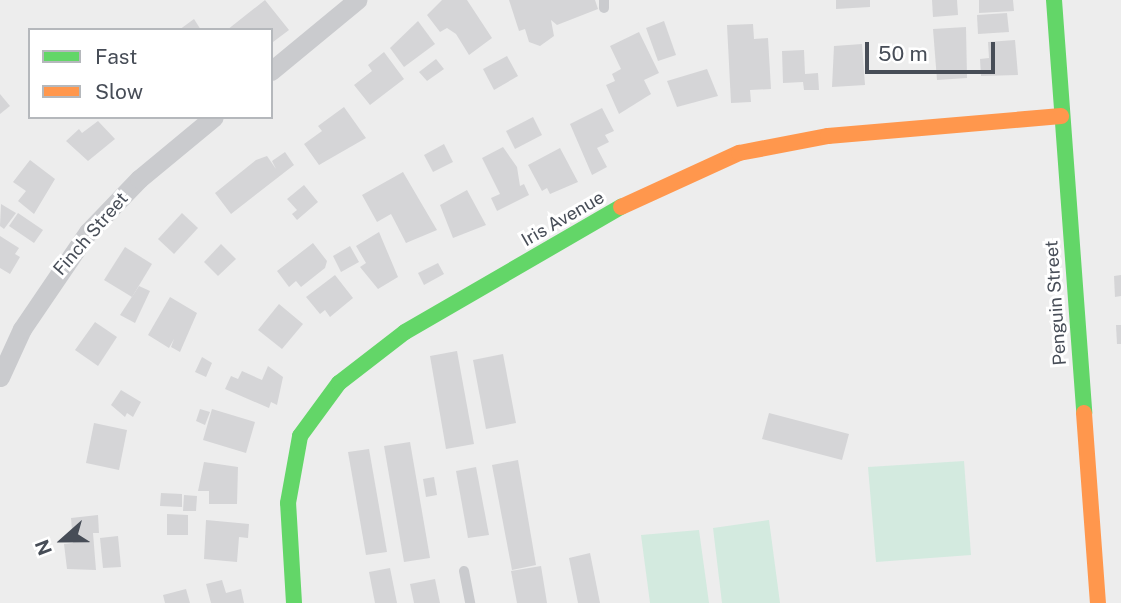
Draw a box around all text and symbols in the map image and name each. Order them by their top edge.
legend [28,28,273,119]
scale bar [869,28,998,72]
text: 50 m [878,41,928,66]
text: Fast [95,44,137,69]
text: Slow [95,79,143,104]
street label: Iris Avenue [518,187,608,251]
street label: Finch Street [49,188,133,280]
street label: Penguin Street [1041,240,1071,366]
north arrow [28,505,98,575]
text: N [30,537,56,558]

